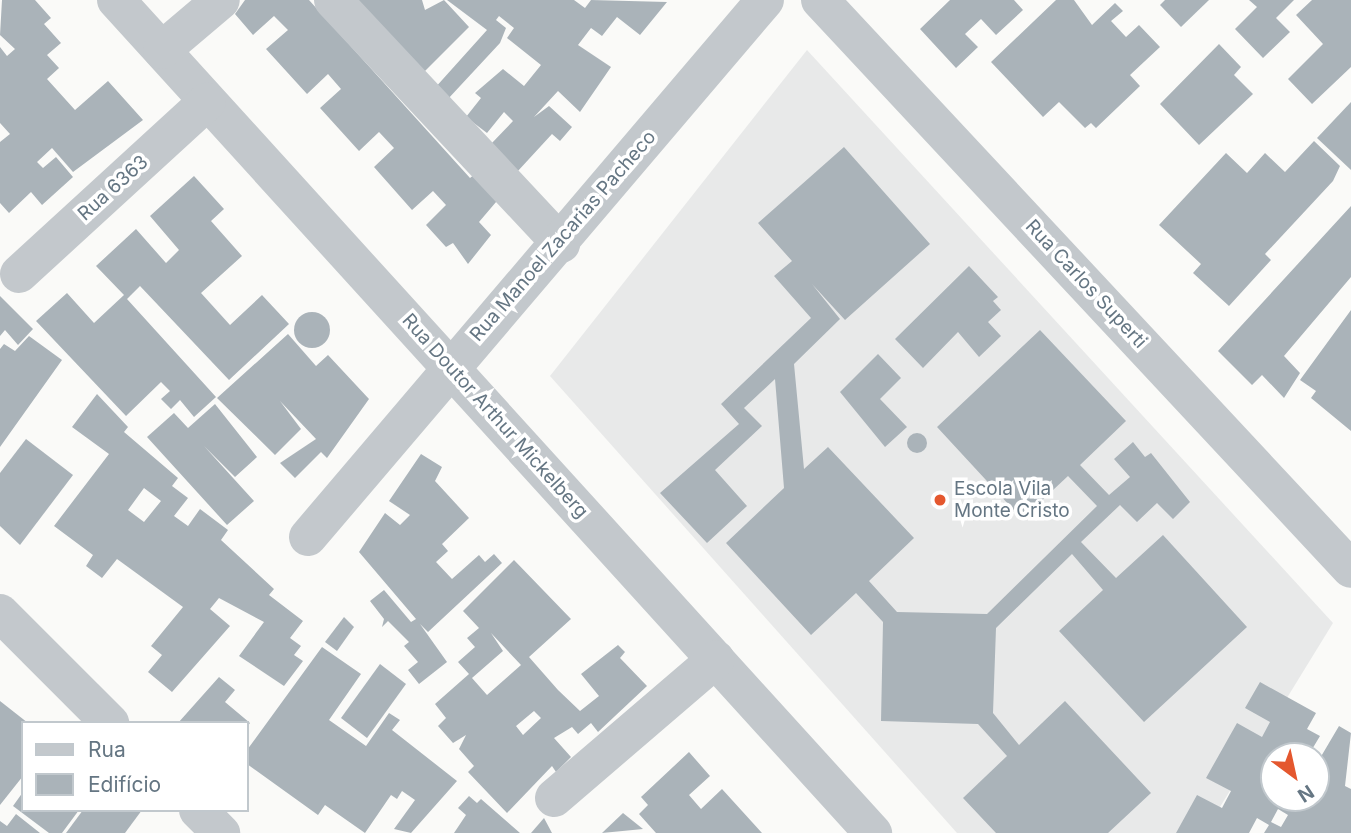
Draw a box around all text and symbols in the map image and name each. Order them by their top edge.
street label: Rua Manoel Zacarias Pacheco [465,126,661,346]
street label: Rua 6363 [73,151,153,225]
street label: Rua Carlos Superti [1021,215,1151,353]
street label: Rua Doutor Arthur Mickelberg [397,309,593,523]
place label: Escola Vila Monte Cristo [954,478,1070,522]
marker: Escola Vila Monte Cristo [932,492,948,508]
legend [21,721,248,812]
text: Rua [88,737,126,762]
north arrow [1260,742,1330,812]
text: Edifício [88,772,161,797]
text: N [1293,780,1318,807]

